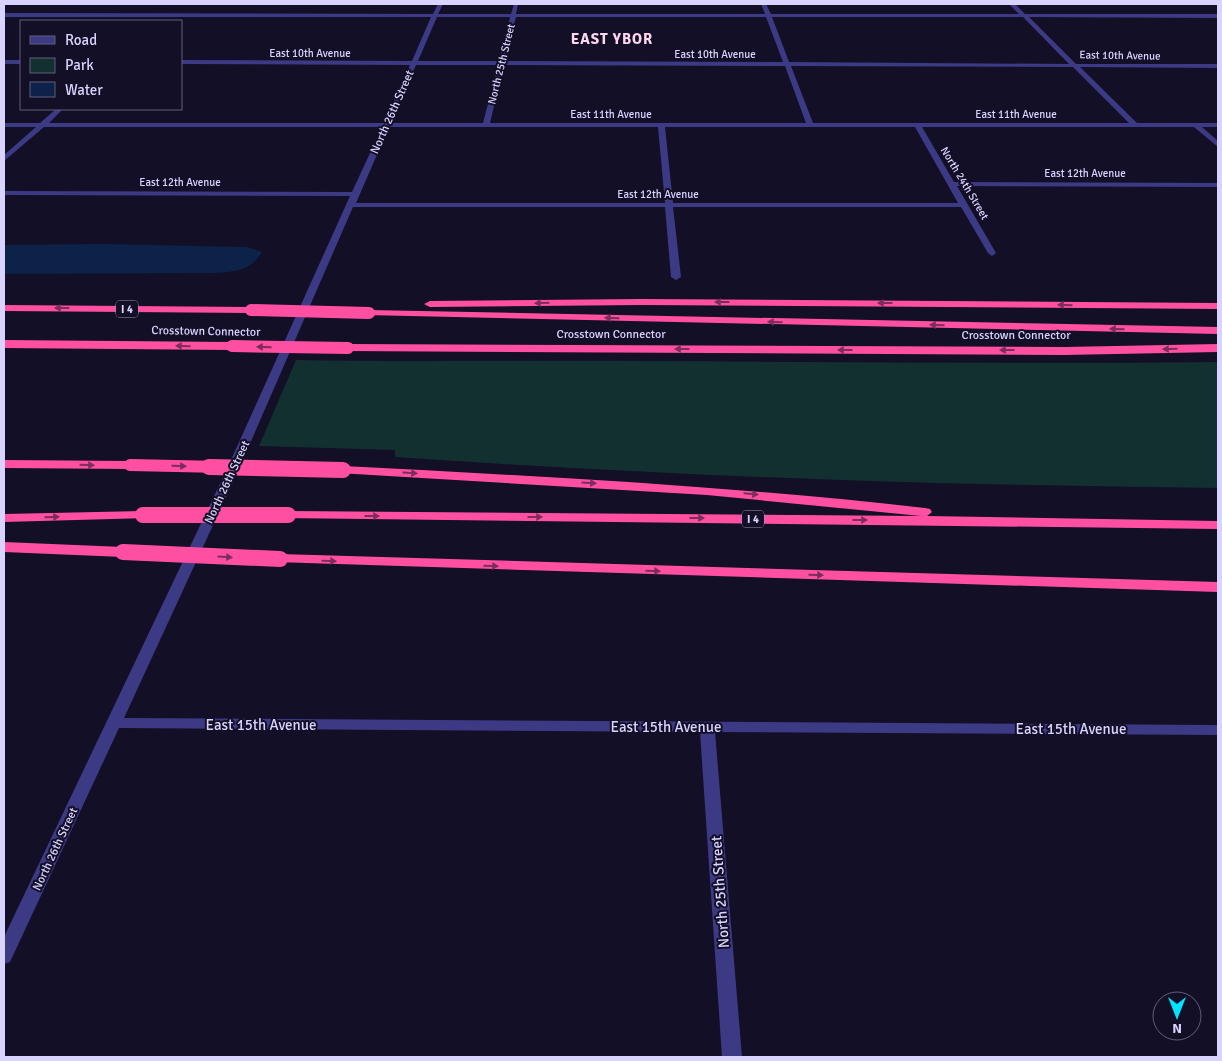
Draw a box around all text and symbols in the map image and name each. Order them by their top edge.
legend [20,20,182,110]
street label: North 25th Street [485,22,518,106]
district label: EAST YBOR [571,30,653,48]
text: Road [65,31,97,49]
street label: East 10th Avenue [269,47,351,60]
street label: East 10th Avenue [674,48,756,61]
street label: East 10th Avenue [1079,48,1161,63]
text: Park [65,56,94,74]
street label: North 26th Street [367,68,418,156]
text: Water [65,81,103,99]
street label: East 11th Avenue [570,108,652,121]
street label: East 11th Avenue [975,108,1057,121]
street label: North 24th Street [938,145,991,222]
street label: East 12th Avenue [1044,167,1126,180]
street label: East 12th Avenue [139,176,221,189]
street label: East 12th Avenue [617,188,699,201]
one-way arrow [714,298,730,306]
one-way arrow [534,299,550,307]
one-way arrow [876,299,892,307]
road number: I 4 [116,300,138,318]
one-way arrow [1056,301,1072,309]
one-way arrow [54,304,70,312]
one-way arrow [604,314,620,322]
one-way arrow [766,318,782,326]
one-way arrow [929,321,945,329]
street label: Crosstown Connector [151,323,261,340]
one-way arrow [1109,325,1125,333]
street label: Crosstown Connector [556,327,666,342]
street label: Crosstown Connector [961,328,1071,343]
one-way arrow [175,342,191,350]
one-way arrow [256,343,272,351]
one-way arrow [674,345,690,353]
one-way arrow [1161,345,1177,353]
one-way arrow [836,346,852,354]
one-way arrow [999,346,1015,354]
street label: North 26th Street [202,438,253,526]
one-way arrow [80,461,96,469]
one-way arrow [171,462,187,470]
one-way arrow [402,470,418,478]
one-way arrow [582,479,598,487]
one-way arrow [744,491,760,499]
road number: I 4 [742,510,764,528]
one-way arrow [364,512,380,520]
one-way arrow [45,513,61,521]
one-way arrow [527,513,543,521]
one-way arrow [689,514,705,522]
one-way arrow [852,516,868,524]
one-way arrow [217,553,233,561]
one-way arrow [321,557,337,565]
one-way arrow [483,562,499,570]
one-way arrow [646,567,662,575]
one-way arrow [808,572,824,580]
street label: East 15th Avenue [206,716,316,734]
street label: East 15th Avenue [611,718,721,736]
street label: East 15th Avenue [1016,720,1126,738]
street label: North 26th Street [30,805,81,893]
street label: North 25th Street [707,835,733,949]
north arrow [1152,991,1202,1041]
text: N [1172,1020,1182,1037]

